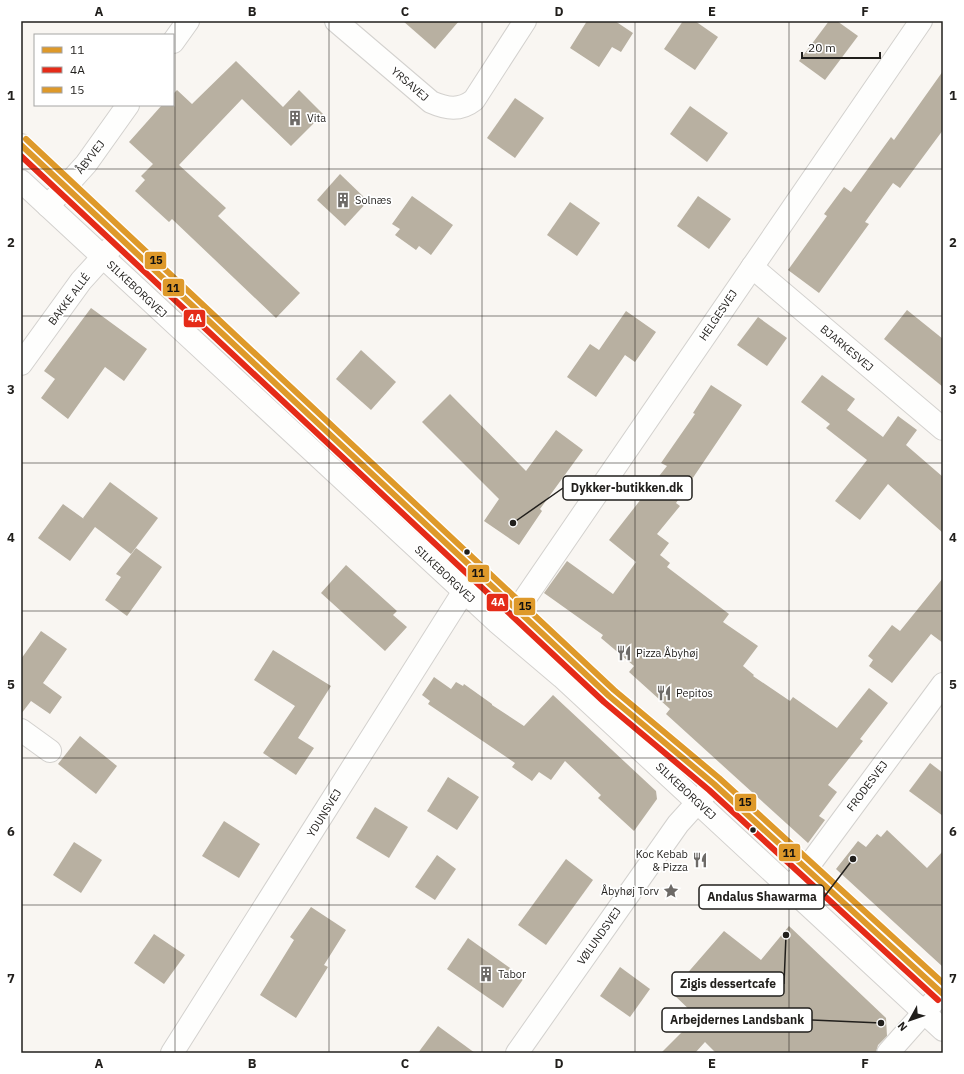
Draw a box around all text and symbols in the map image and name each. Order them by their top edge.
text: A [95,3,104,20]
text: B [248,3,257,20]
text: C [401,3,410,20]
text: D [554,3,564,20]
text: E [708,3,716,20]
text: F [861,3,869,20]
legend [34,34,174,106]
scale bar [802,34,880,60]
text: 20 m [808,40,836,55]
text: 11 [70,42,84,57]
text: 4A [70,62,85,77]
street label: YRSAVEJ [388,64,432,104]
text: 15 [70,82,84,97]
text: 1 [7,87,15,104]
text: 1 [949,87,957,104]
building icon: Vita [286,109,304,127]
place label: Vita [307,111,326,125]
street label: ÅBYVEJ [72,137,108,177]
building icon: Solnæs [334,191,352,209]
place label: Solnæs [355,193,392,207]
text: 2 [7,234,15,251]
text: 2 [949,234,957,251]
line badge: 15 [144,251,167,270]
text: 15 [149,253,163,267]
street label: SILKEBORGVEJ [104,257,170,321]
street label: BAKKE ALLÉ [45,270,93,328]
line badge: 11 [162,278,185,297]
text: 11 [166,281,180,295]
street label: HELGESVEJ [696,287,740,343]
line badge: 4A [183,309,206,328]
text: 4A [188,311,203,325]
street label: BJARKESVEJ [818,322,876,374]
text: 3 [7,381,15,398]
text: 3 [949,381,957,398]
callout: Dykker-butikken.dk [563,476,692,500]
text: Dykker-butikken.dk [571,480,683,495]
text: 4 [7,529,15,546]
text: 4 [949,529,957,546]
street label: SILKEBORGVEJ [412,542,478,606]
unlabelled marker [462,547,472,557]
line badge: 11 [467,564,490,583]
text: 11 [471,566,485,580]
line badge: 4A [486,593,509,612]
text: 4A [491,595,506,609]
line badge: 15 [513,597,536,616]
text: 15 [518,599,532,613]
restaurant icon: Pizza Åbyhøj [615,644,633,662]
place label: Pizza Åbyhøj [636,646,698,660]
text: 5 [7,676,15,693]
text: 5 [949,676,957,693]
restaurant icon: Pepitos [655,684,673,702]
place label: Pepitos [676,686,713,700]
street label: FRODESVEJ [843,758,891,814]
street label: SILKEBORGVEJ [653,759,719,823]
street label: YDUNSVEJ [304,786,344,840]
line badge: 15 [734,793,757,812]
text: 15 [738,795,752,809]
text: 6 [7,823,15,840]
text: 6 [949,823,957,840]
unlabelled marker [748,825,758,835]
line badge: 11 [778,843,801,862]
text: 11 [782,846,796,860]
place label: Koc Kebab & Pizza [636,847,688,874]
restaurant icon: Koc Kebab & Pizza [691,851,709,869]
place icon: Åbyhøj Torv [662,882,680,900]
place label: Åbyhøj Torv [601,884,660,898]
callout: Andalus Shawarma [699,885,824,909]
text: Andalus Shawarma [707,889,817,904]
street label: VØLUNDSVEJ [574,904,624,968]
building icon: Tabor [477,965,495,983]
place label: Tabor [498,967,526,981]
text: 7 [7,970,15,987]
text: 7 [949,970,957,987]
callout: Zigis dessertcafe [672,972,784,996]
text: Zigis dessertcafe [680,976,776,991]
north arrow [890,1000,930,1040]
callout: Arbejdernes Landsbank [662,1008,812,1032]
text: Arbejdernes Landsbank [670,1012,804,1027]
text: N [894,1019,910,1034]
text: A [95,1055,104,1072]
text: B [248,1055,257,1072]
text: C [401,1055,410,1072]
text: D [554,1055,564,1072]
text: E [708,1055,716,1072]
text: F [861,1055,869,1072]

